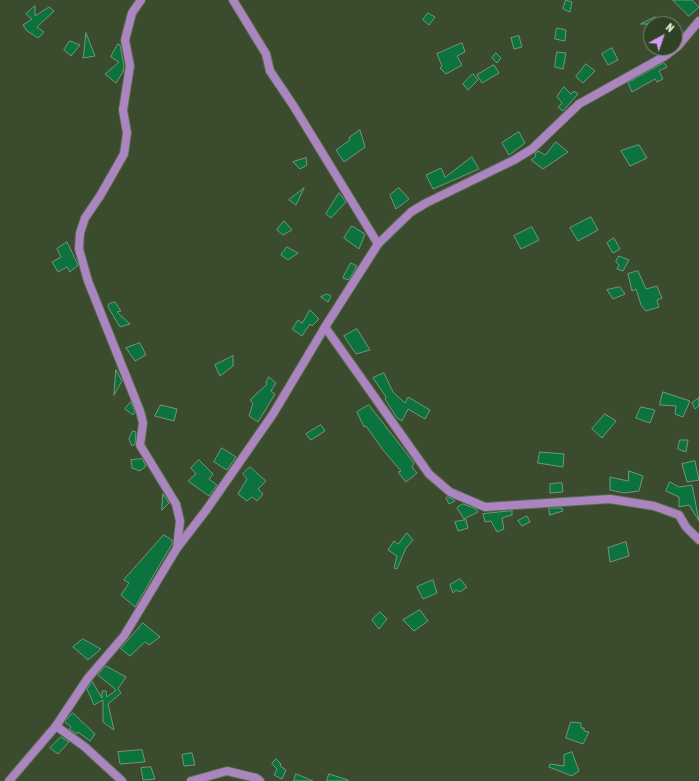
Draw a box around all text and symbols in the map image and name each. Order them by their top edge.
north arrow [643,16,683,56]
text: N [664,21,676,34]

